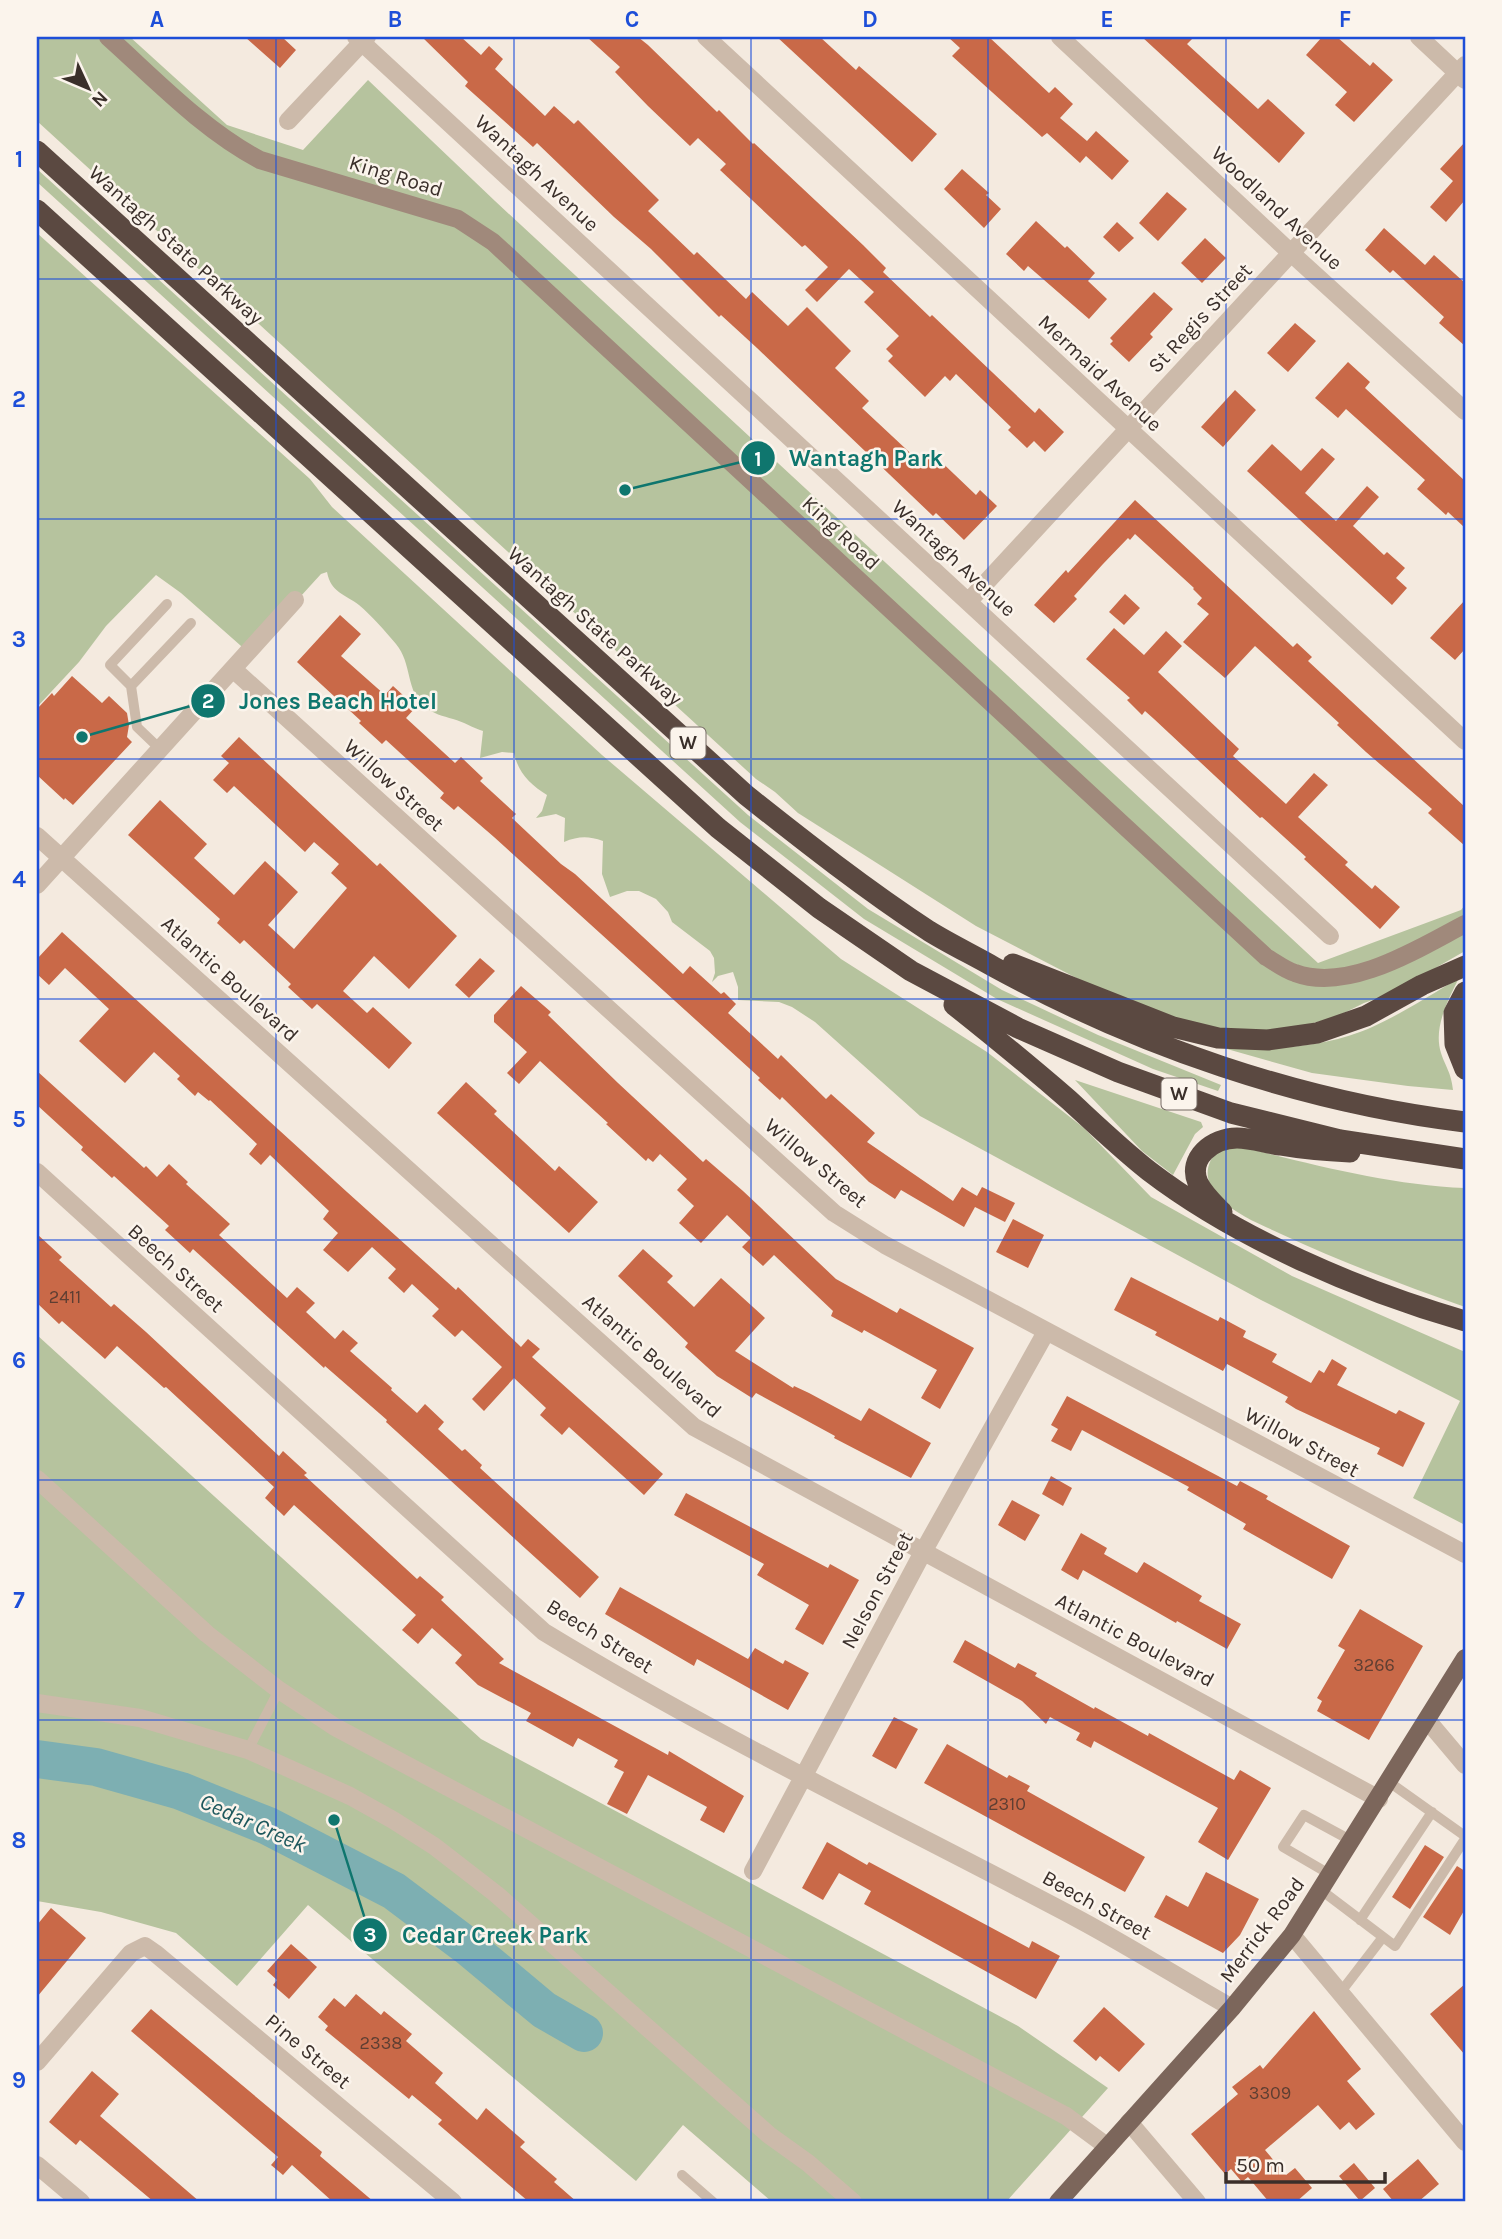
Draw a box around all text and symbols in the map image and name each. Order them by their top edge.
text: A [150,6,164,33]
text: B [388,6,402,33]
text: C [625,6,639,33]
text: D [862,6,878,33]
text: E [1100,6,1114,33]
text: F [1339,6,1351,33]
north arrow [52,52,122,122]
text: N [87,87,112,112]
street label: Wantagh Avenue [470,110,604,236]
street label: Woodland Avenue [1207,141,1347,275]
text: 1 [15,146,23,173]
street label: King Road [346,150,446,202]
street label: Wantagh State Parkway [84,160,268,330]
street label: St Regis Street [1143,258,1257,378]
street label: Mermaid Avenue [1033,310,1167,436]
text: 2 [12,386,26,413]
callout: Wantagh Park [740,436,957,480]
text: Wantagh Park [789,445,943,472]
text: 1 [754,447,762,471]
street label: King Road [797,491,885,575]
street label: Wantagh Avenue [887,495,1021,621]
street label: Wantagh State Parkway [503,541,687,711]
text: 3 [12,626,26,653]
callout: Jones Beach Hotel [190,679,451,723]
text: Jones Beach Hotel [239,688,437,715]
text: 2 [202,689,214,713]
road number: W [670,728,706,758]
street label: Willow Street [339,734,449,836]
text: 4 [12,866,26,893]
street label: Atlantic Boulevard [157,911,303,1047]
road number: W [1162,1078,1196,1110]
text: 5 [12,1106,26,1133]
street label: Willow Street [760,1113,872,1213]
street label: Beech Street [123,1219,229,1317]
house number: 2411 [49,1286,81,1308]
street label: Atlantic Boulevard [578,1289,726,1423]
text: 6 [12,1347,26,1374]
street label: Willow Street [1241,1402,1363,1482]
street label: Nelson Street [836,1527,918,1653]
text: 7 [13,1587,25,1614]
street label: Atlantic Boulevard [1052,1588,1218,1692]
street label: Beech Street [542,1594,658,1678]
house number: 3266 [1353,1654,1395,1676]
water label: Cedar Creek [196,1788,311,1859]
house number: 2310 [988,1793,1026,1815]
text: 8 [12,1827,26,1854]
street label: Beech Street [1038,1865,1156,1945]
street label: Merrick Road [1214,1872,1310,1988]
callout: Cedar Creek Park [353,1913,602,1957]
text: Cedar Creek Park [402,1922,588,1949]
text: 3 [363,1923,377,1947]
street label: Pine Street [260,2008,356,2094]
house number: 2338 [360,2032,402,2054]
text: 9 [12,2067,26,2094]
house number: 3309 [1249,2082,1291,2104]
scale bar [1226,2141,1385,2185]
text: 50 m [1236,2153,1285,2177]

